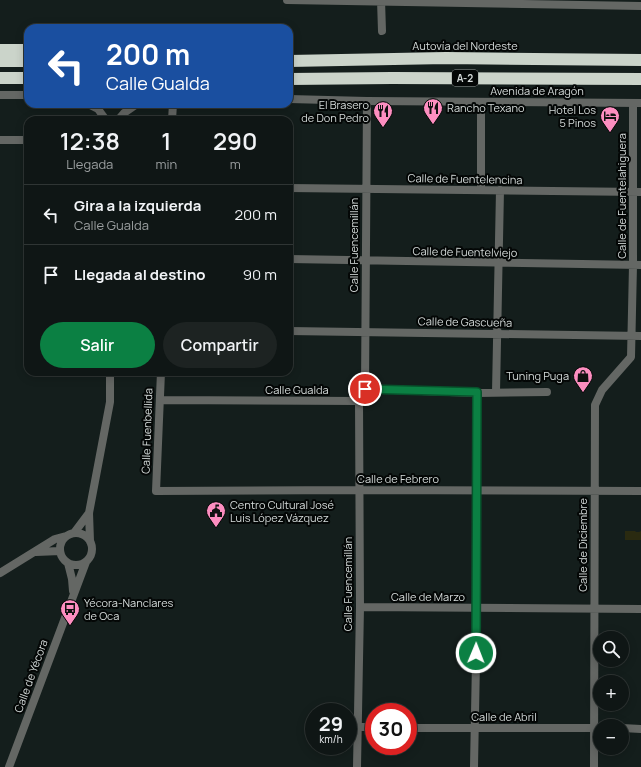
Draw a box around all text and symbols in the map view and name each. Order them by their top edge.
text: 200 m [106,35,190,73]
street label: Autovía del Nordeste [412,38,518,53]
icon: left [40,40,92,92]
road number: A-2 [452,70,478,86]
text: Calle Gualda [106,71,210,95]
street label: Avenida de Aragón [490,83,584,98]
place label: El Brasero de Don Pedro [301,97,369,125]
restaurant icon: Rancho Texano [422,97,444,125]
restaurant icon: El Brasero de Don Pedro [372,100,394,128]
place label: Rancho Texano [447,100,525,115]
place label: Hotel Los 5 Pinos [549,102,596,130]
hotel icon: Hotel Los 5 Pinos [599,105,621,133]
text: 12:38 [60,124,120,157]
text: 1 [161,124,171,157]
text: 290 [213,124,257,157]
street label: Calle de Fuentelahiguera [614,133,629,259]
text: Llegada [66,155,113,173]
text: min [156,155,177,173]
text: m [230,155,241,173]
street label: Calle de Fuentelencina [407,170,523,187]
text: Gira a la izquierda [74,195,201,216]
street label: Calle Fuencemillán [346,198,361,292]
icon: left [40,204,62,226]
text: 200 m [234,204,277,225]
text: Calle Gualda [74,216,149,234]
street label: Calle de Fuentelviejo [412,243,518,260]
icon: arrive [40,264,62,286]
text: Llegada al destino [74,264,206,285]
text: 90 m [243,264,277,285]
street label: Calle de Gascueña [418,313,512,330]
button: Salir [40,322,155,368]
button: Compartir [163,322,277,368]
shop icon: Tuning Puga [572,365,594,393]
place label: Tuning Puga [506,368,569,383]
pin [348,372,382,406]
icon: arrive [354,378,376,400]
street label: Calle Gualda [265,382,329,397]
street label: Calle Fuenbellida [138,388,155,474]
street label: Calle de Febrero [357,471,439,486]
place label: Centro Cultural José Luis López Vázquez [230,497,334,525]
street label: Calle de Diciembre [575,498,590,592]
public building icon: Centro Cultural José Luis López Vázquez [205,500,227,528]
street label: Calle Fuencemillán [340,537,355,631]
street label: Calle de Marzo [391,589,466,604]
place label: Yécora-Nanclares de Oca [84,595,174,623]
bus stop icon: Yécora-Nanclares de Oca [59,598,81,626]
map controls [593,631,629,755]
button: search [593,631,629,667]
position arrow [455,632,497,674]
street label: Calle de Yécora [10,637,51,715]
button: + [593,675,629,711]
speed limit sign: 30 [365,703,417,755]
street label: Calle de Abril [471,709,537,724]
text: 29 [319,710,343,737]
button: − [593,719,629,755]
text: km/h [319,732,343,746]

